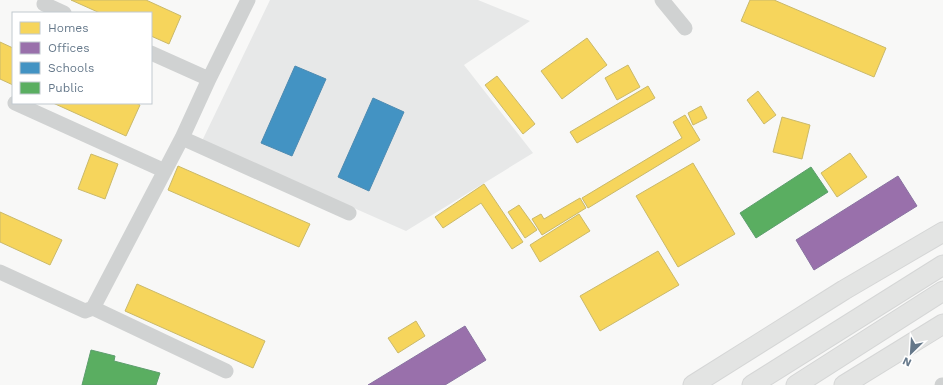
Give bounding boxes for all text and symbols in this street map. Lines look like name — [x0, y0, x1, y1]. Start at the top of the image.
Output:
legend — [12, 12, 152, 104]
text: Homes — [48, 21, 89, 35]
text: Offices — [48, 41, 90, 55]
text: Schools — [48, 61, 94, 75]
text: Public — [48, 81, 84, 95]
north arrow — [891, 333, 931, 373]
text: N — [901, 354, 913, 369]

